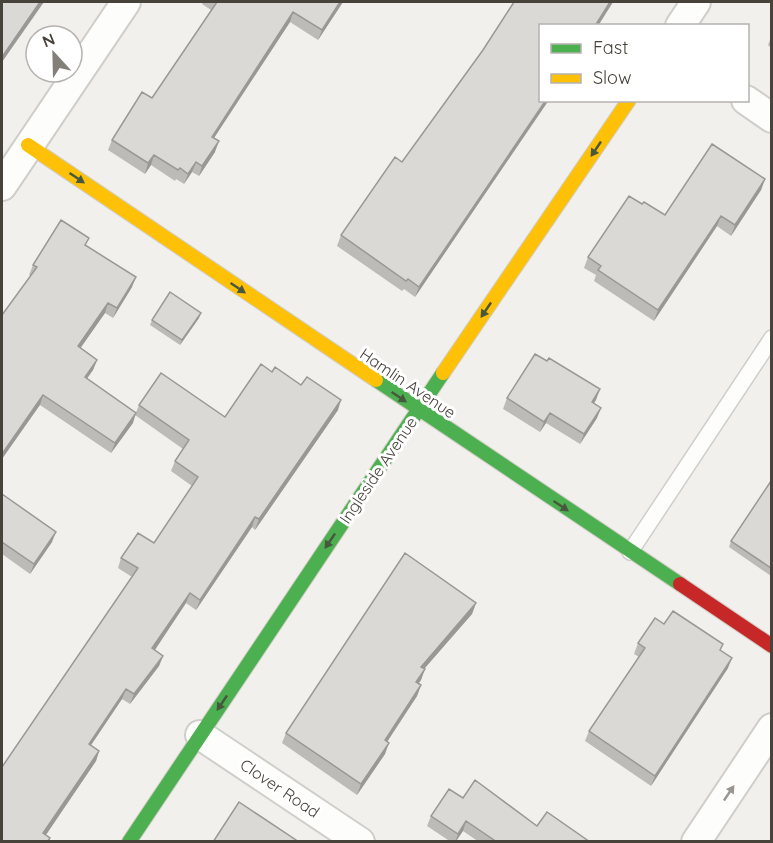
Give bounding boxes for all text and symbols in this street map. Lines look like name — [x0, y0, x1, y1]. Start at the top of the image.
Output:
north arrow — [24, 24, 84, 84]
legend — [539, 24, 749, 102]
text: N — [39, 29, 58, 52]
text: Fast — [593, 36, 628, 59]
text: Slow — [593, 66, 631, 89]
one-way arrow — [591, 141, 602, 157]
one-way arrow — [68, 172, 84, 184]
one-way arrow — [230, 282, 246, 293]
one-way arrow — [481, 302, 492, 318]
street label: Hamlin Avenue — [356, 344, 460, 422]
one-way arrow — [391, 391, 407, 403]
street label: Ingleside Avenue — [335, 413, 421, 527]
one-way arrow — [553, 500, 570, 511]
one-way arrow — [325, 533, 336, 549]
one-way arrow — [217, 695, 228, 711]
street label: Clover Road — [237, 754, 323, 822]
one-way arrow — [723, 785, 734, 801]

